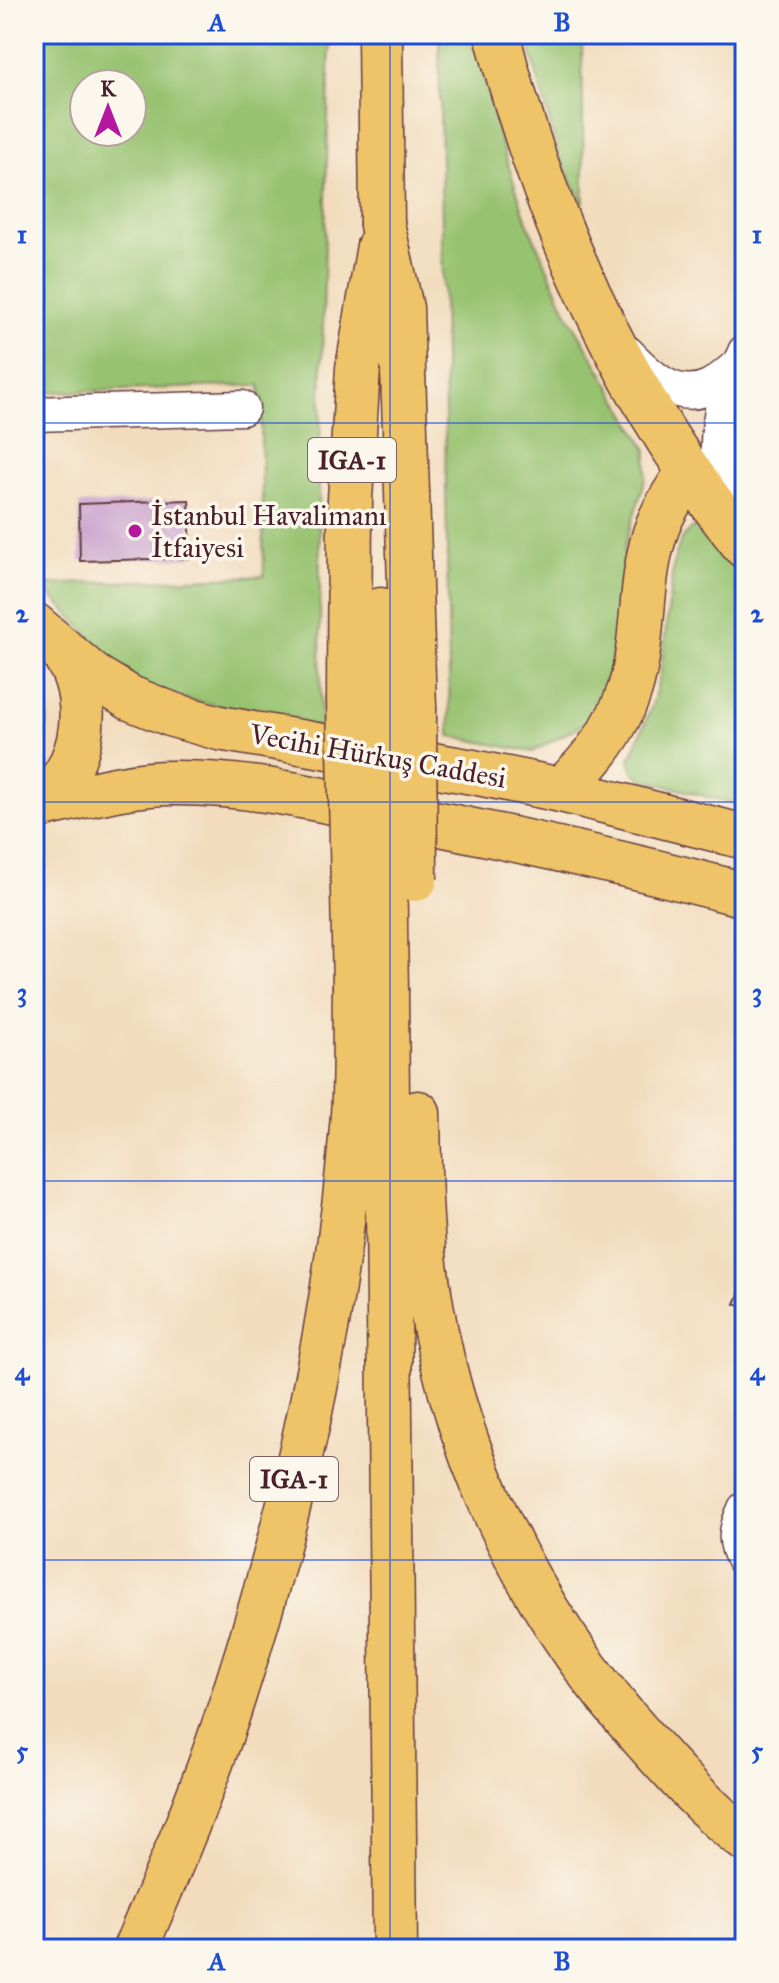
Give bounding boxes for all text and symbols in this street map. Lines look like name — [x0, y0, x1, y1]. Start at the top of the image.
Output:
text: A — [206, 6, 226, 38]
text: B — [553, 6, 571, 38]
north arrow — [68, 68, 148, 148]
text: K — [100, 75, 117, 102]
text: 1 — [17, 218, 27, 250]
text: 1 — [752, 218, 762, 250]
road number: IGA-1 — [308, 438, 396, 482]
place label: İstanbul Havalimanı İtfaiyesi — [151, 498, 387, 565]
marker: İstanbul Havalimanı İtfaiyesi — [126, 522, 144, 540]
text: 2 — [16, 597, 30, 629]
text: 2 — [751, 597, 765, 629]
street label: Vecihi Hürkuş Caddesi — [246, 716, 509, 796]
text: 3 — [17, 976, 27, 1008]
text: 3 — [752, 976, 762, 1008]
text: 4 — [15, 1355, 31, 1387]
text: 4 — [750, 1355, 766, 1387]
road number: IGA-1 — [250, 1457, 338, 1501]
text: 5 — [16, 1734, 29, 1766]
text: 5 — [751, 1734, 764, 1766]
text: A — [206, 1945, 226, 1977]
text: B — [553, 1945, 571, 1977]

